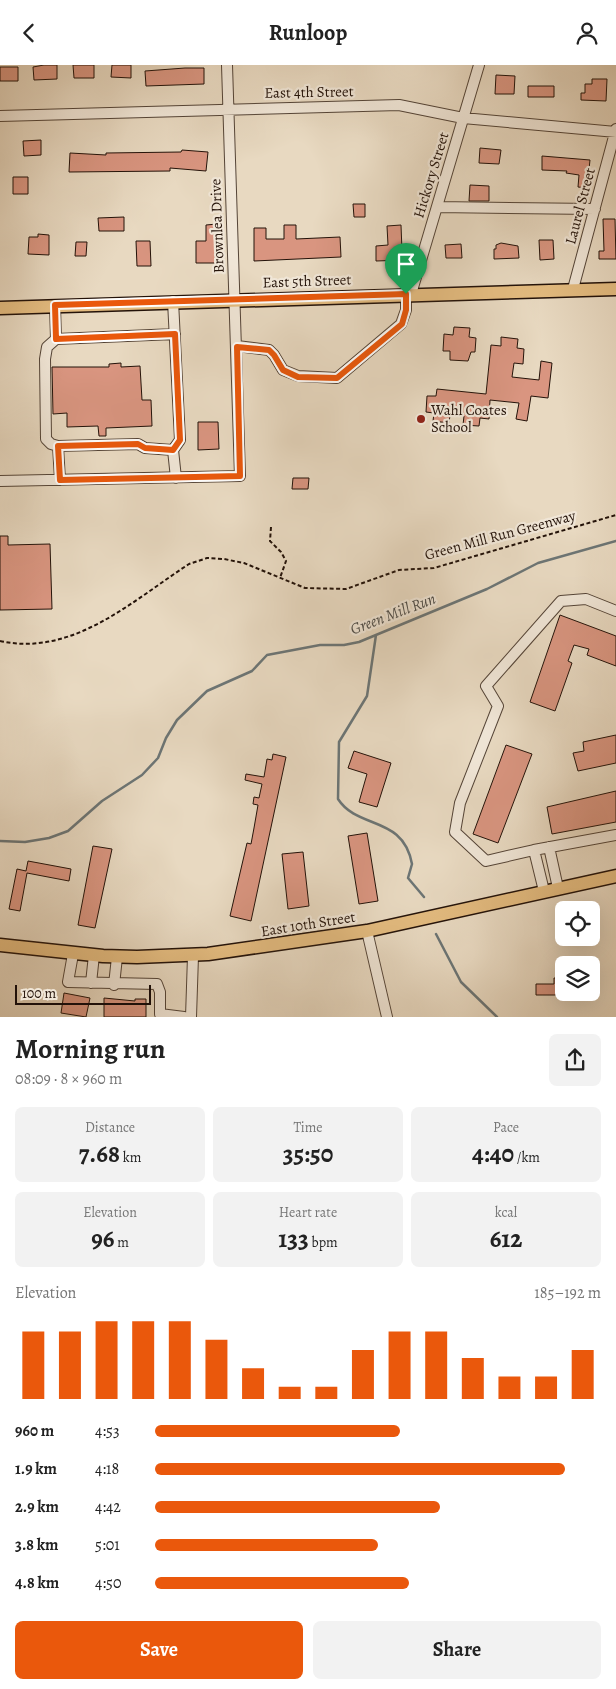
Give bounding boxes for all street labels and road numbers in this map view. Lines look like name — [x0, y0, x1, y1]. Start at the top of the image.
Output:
street label: East 4th Street — [264, 81, 354, 103]
street label: Hickory Street — [408, 130, 454, 220]
street label: Laurel Street — [560, 165, 600, 247]
street label: Brownlea Drive — [205, 178, 229, 274]
street label: East 5th Street — [262, 269, 352, 293]
street label: Green Mill Run Greenway — [422, 505, 578, 565]
street label: East 10th Street — [259, 907, 357, 941]

